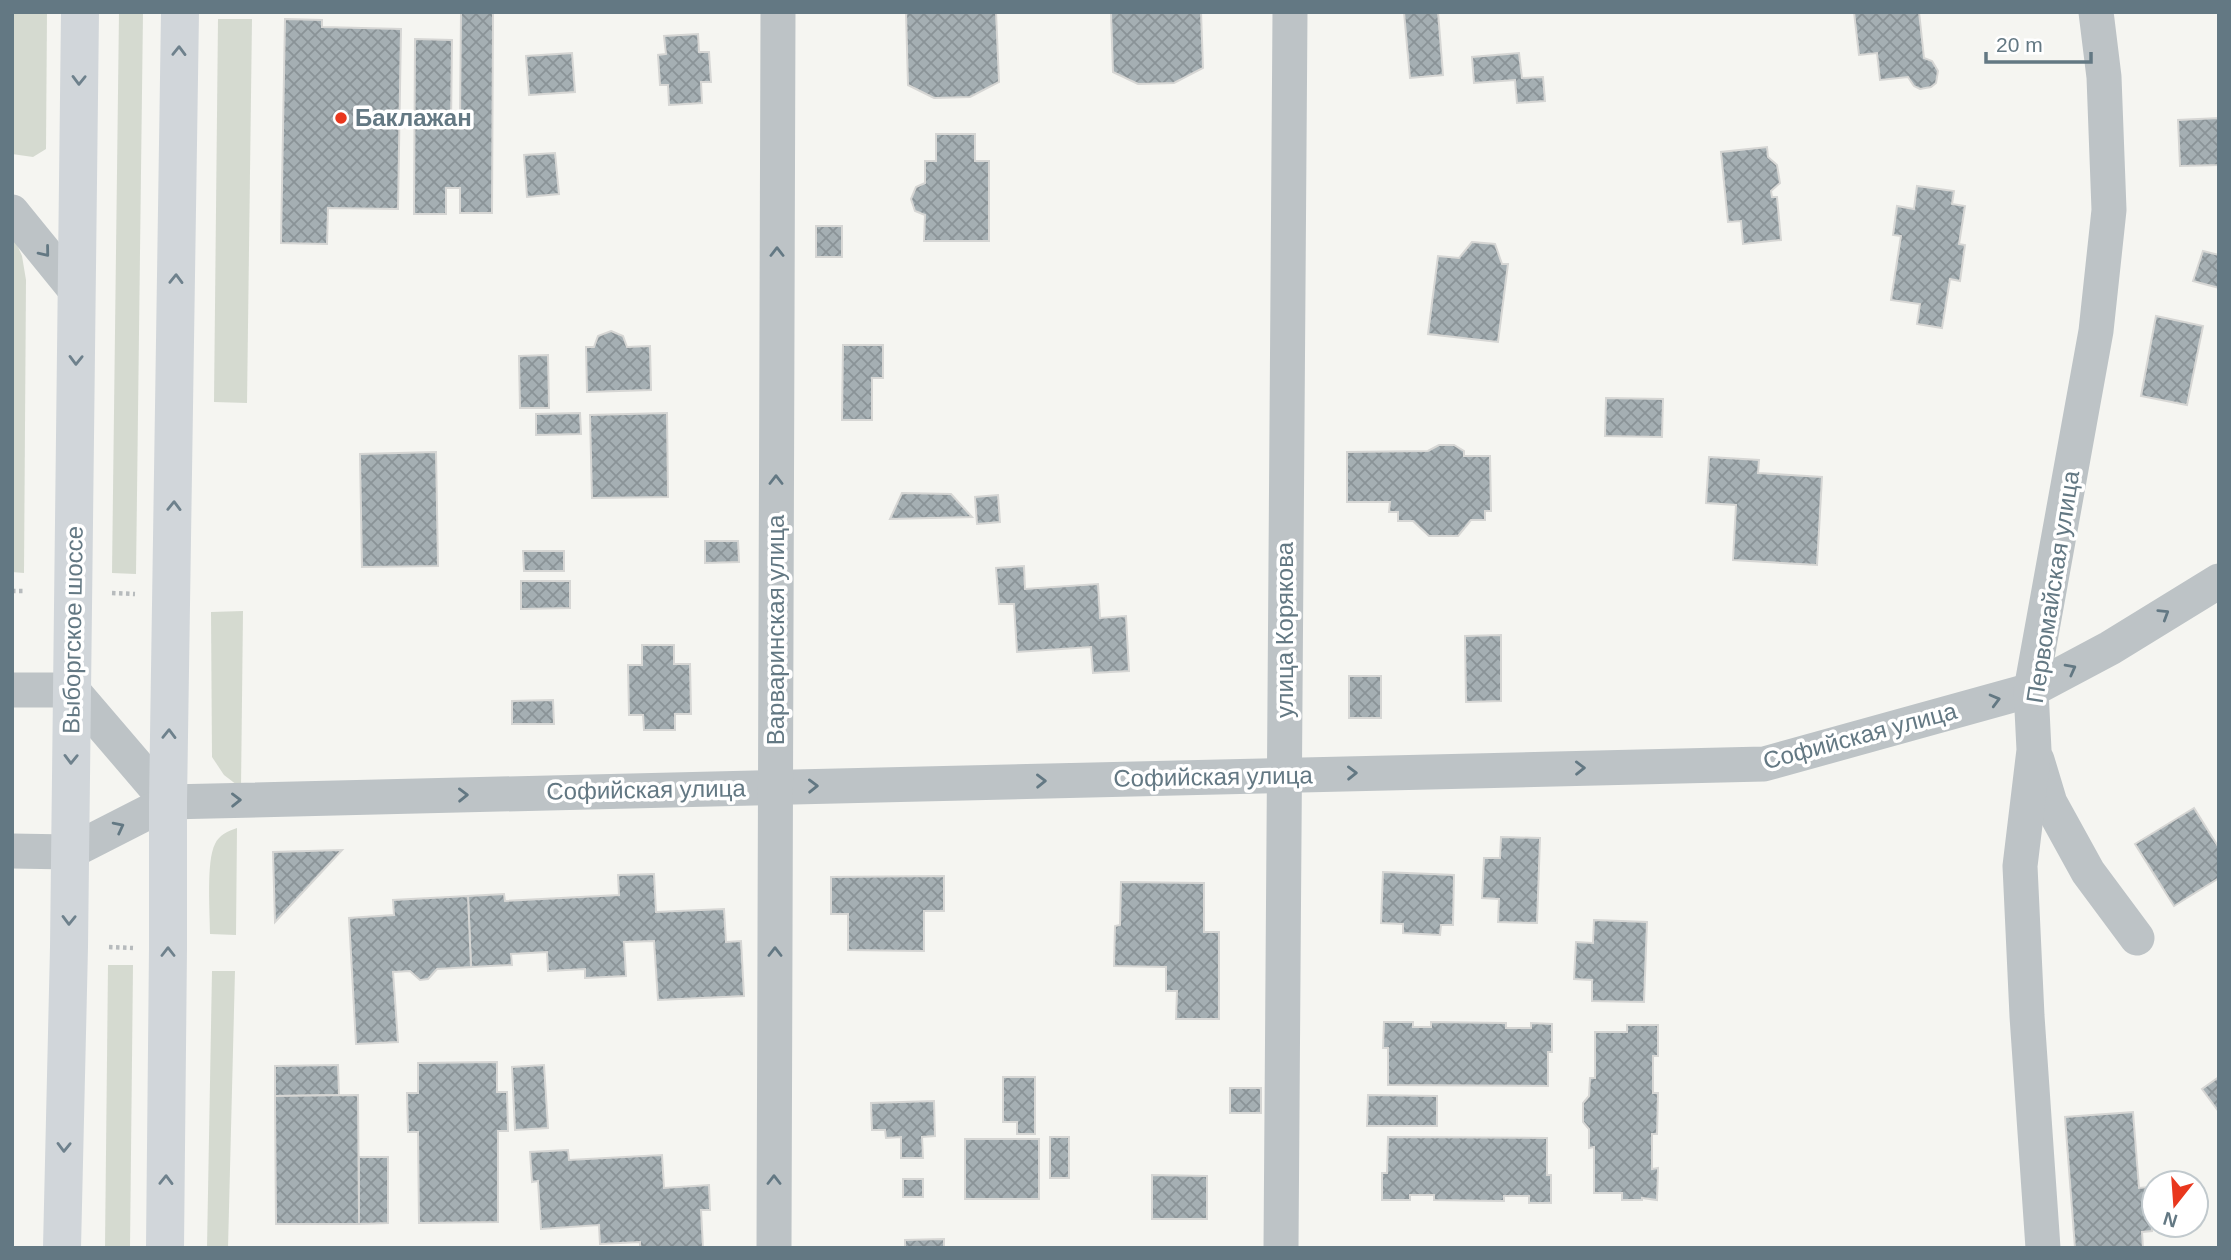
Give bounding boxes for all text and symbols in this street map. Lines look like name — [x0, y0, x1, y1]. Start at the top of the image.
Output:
scale bar — [1986, 21, 2091, 65]
text: 20 m — [1996, 33, 2043, 56]
one-way arrow — [171, 45, 187, 56]
one-way arrow — [72, 75, 87, 86]
place label: Баклажан — [355, 104, 472, 131]
marker: Баклажан — [333, 110, 349, 126]
one-way arrow — [36, 244, 49, 256]
one-way arrow — [769, 246, 785, 257]
one-way arrow — [169, 273, 184, 284]
one-way arrow — [68, 355, 84, 366]
street label: Первомайская улица — [2021, 468, 2084, 705]
one-way arrow — [768, 474, 784, 484]
one-way arrow — [166, 500, 181, 511]
street label: Варваринская улица — [762, 514, 789, 745]
street label: Выборгское шоссе — [57, 526, 88, 734]
street label: улица Корякова — [1271, 541, 1298, 718]
one-way arrow — [2157, 610, 2170, 623]
one-way arrow — [2064, 664, 2076, 677]
one-way arrow — [1989, 694, 2001, 708]
street label: Софийская улица — [1760, 697, 1960, 774]
one-way arrow — [161, 728, 177, 738]
one-way arrow — [63, 754, 79, 765]
one-way arrow — [1575, 760, 1585, 776]
street label: Софийская улица — [1113, 761, 1313, 792]
one-way arrow — [1347, 766, 1358, 781]
one-way arrow — [1036, 773, 1046, 789]
street label: Софийская улица — [546, 774, 746, 805]
one-way arrow — [808, 779, 819, 794]
one-way arrow — [458, 787, 469, 802]
one-way arrow — [231, 792, 242, 808]
one-way arrow — [112, 821, 124, 835]
one-way arrow — [61, 915, 77, 926]
one-way arrow — [160, 946, 176, 957]
one-way arrow — [767, 946, 783, 957]
one-way arrow — [57, 1142, 72, 1153]
north arrow — [2140, 1169, 2210, 1239]
one-way arrow — [158, 1174, 173, 1185]
one-way arrow — [766, 1174, 782, 1184]
text: N — [2161, 1208, 2180, 1232]

